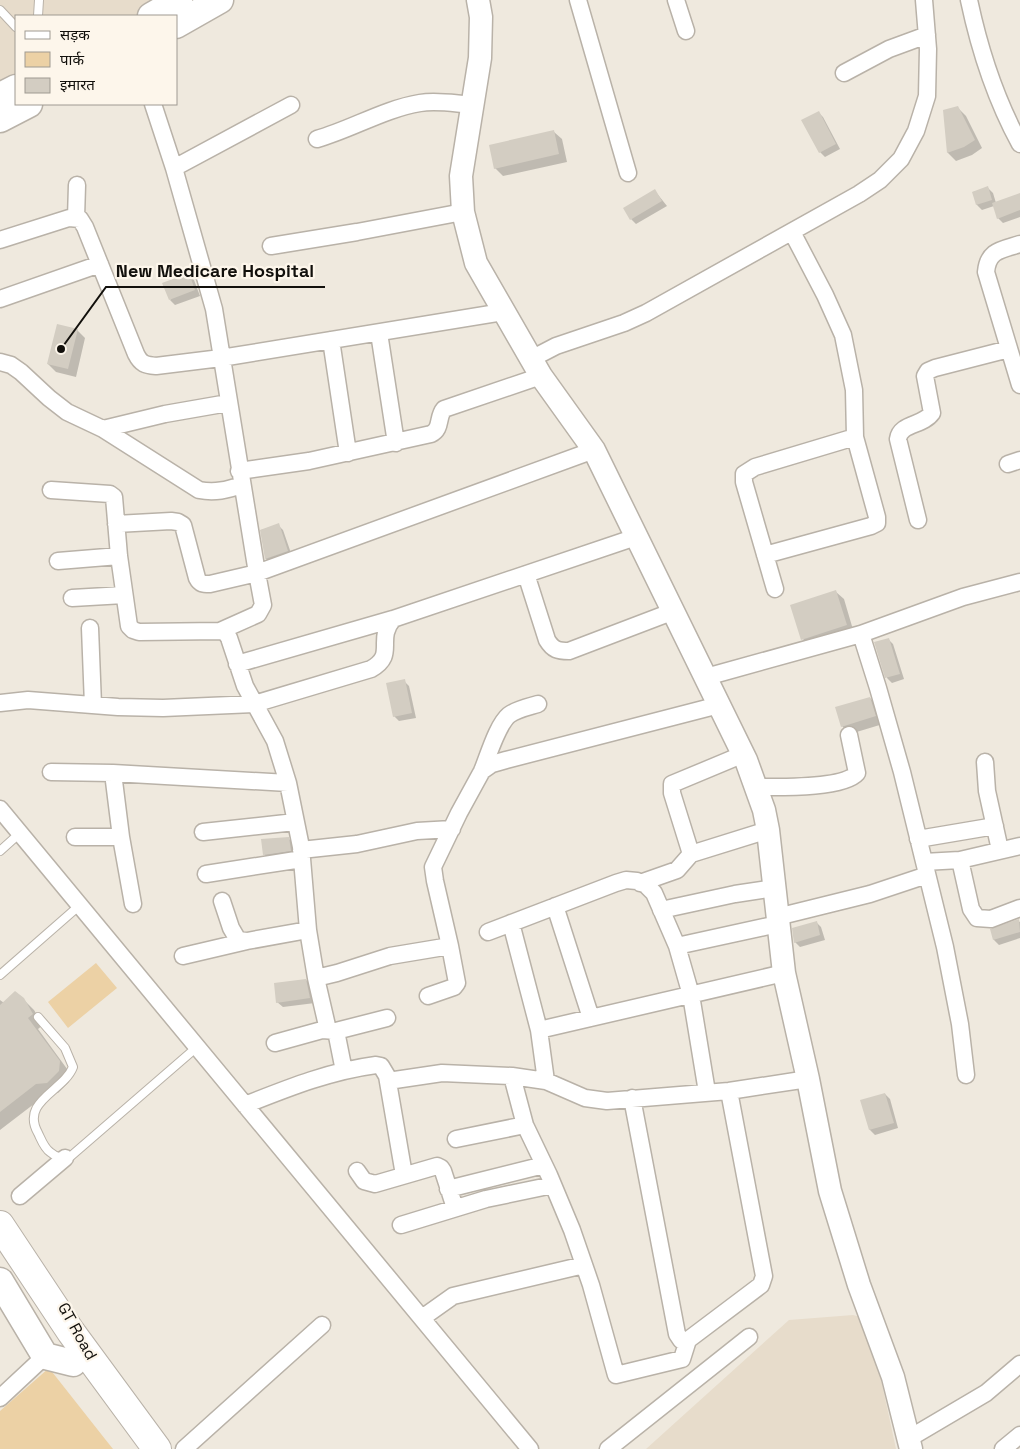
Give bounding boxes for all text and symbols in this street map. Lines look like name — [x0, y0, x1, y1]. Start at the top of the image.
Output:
legend — [15, 15, 178, 105]
text: सड़क — [60, 25, 90, 44]
text: पार्क — [60, 50, 84, 69]
text: इमारत — [60, 75, 95, 94]
callout: New Medicare Hospital — [106, 254, 325, 287]
text: New Medicare Hospital — [116, 259, 314, 282]
street label: GT Road — [53, 1299, 102, 1364]

